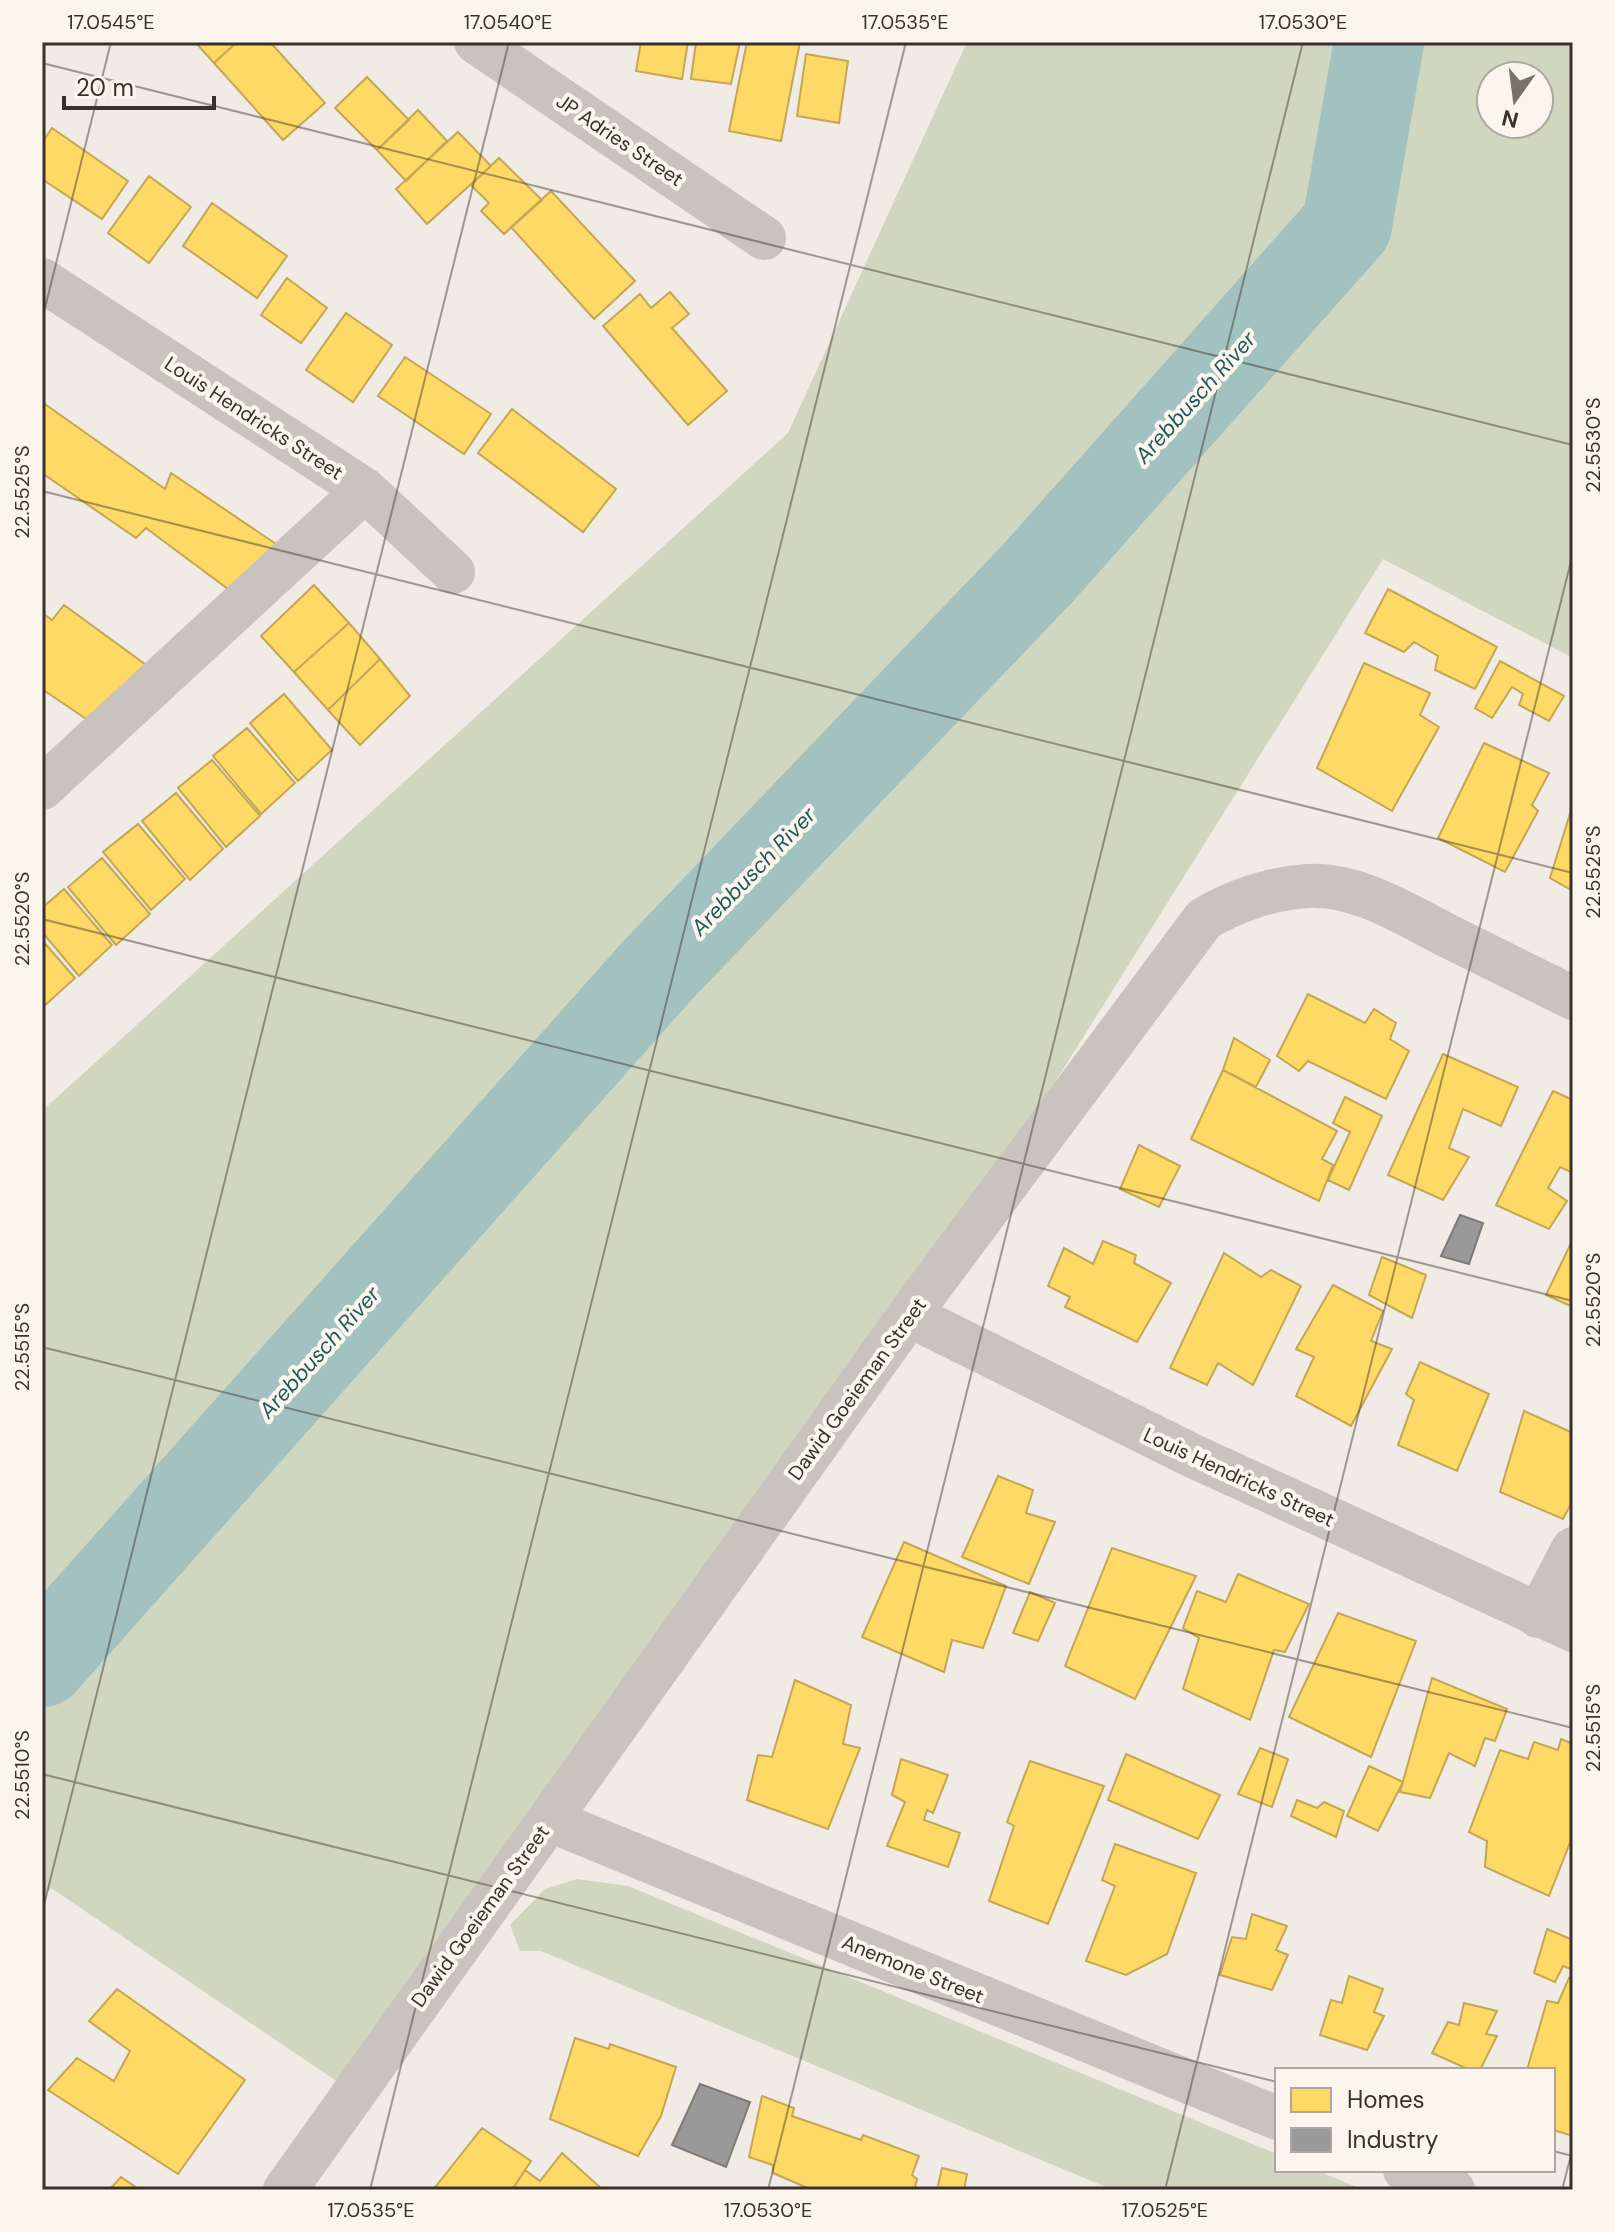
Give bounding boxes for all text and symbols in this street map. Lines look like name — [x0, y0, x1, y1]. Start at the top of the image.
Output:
text: 17.0545°E — [67, 9, 155, 35]
text: 17.0540°E — [464, 9, 552, 35]
text: 17.0535°E — [862, 9, 948, 35]
text: 17.0530°E — [1259, 9, 1347, 35]
scale bar — [64, 60, 214, 110]
north arrow — [1475, 60, 1555, 140]
text: 20 m — [76, 72, 134, 103]
street label: JP Adries Street — [551, 88, 689, 192]
text: N — [1499, 103, 1522, 135]
water label: Arebbusch River — [1128, 325, 1263, 470]
street label: Louis Hendricks Street — [160, 351, 348, 486]
text: 22.5530°S — [1580, 397, 1606, 493]
text: 22.5525°S — [9, 445, 35, 539]
water label: Arebbusch River — [684, 800, 823, 942]
text: 22.5525°S — [1580, 825, 1606, 919]
text: 22.5520°S — [9, 872, 35, 966]
text: 22.5520°S — [1580, 1253, 1606, 1347]
water label: Arebbusch River — [252, 1280, 387, 1425]
street label: Dawid Goeieman Street — [782, 1293, 932, 1485]
text: 22.5515°S — [9, 1303, 35, 1391]
street label: Louis Hendricks Street — [1139, 1421, 1339, 1533]
text: 22.5515°S — [1580, 1684, 1606, 1772]
text: 22.5510°S — [9, 1730, 35, 1820]
street label: Dawid Goeieman Street — [405, 1820, 555, 2012]
street label: Anemone Street — [838, 1929, 988, 2009]
legend — [1275, 2068, 1555, 2172]
text: Homes — [1347, 2084, 1425, 2115]
text: Industry — [1347, 2124, 1438, 2155]
text: 17.0535°E — [328, 2197, 414, 2223]
text: 17.0530°E — [724, 2197, 812, 2223]
text: 17.0525°E — [1122, 2197, 1208, 2223]

